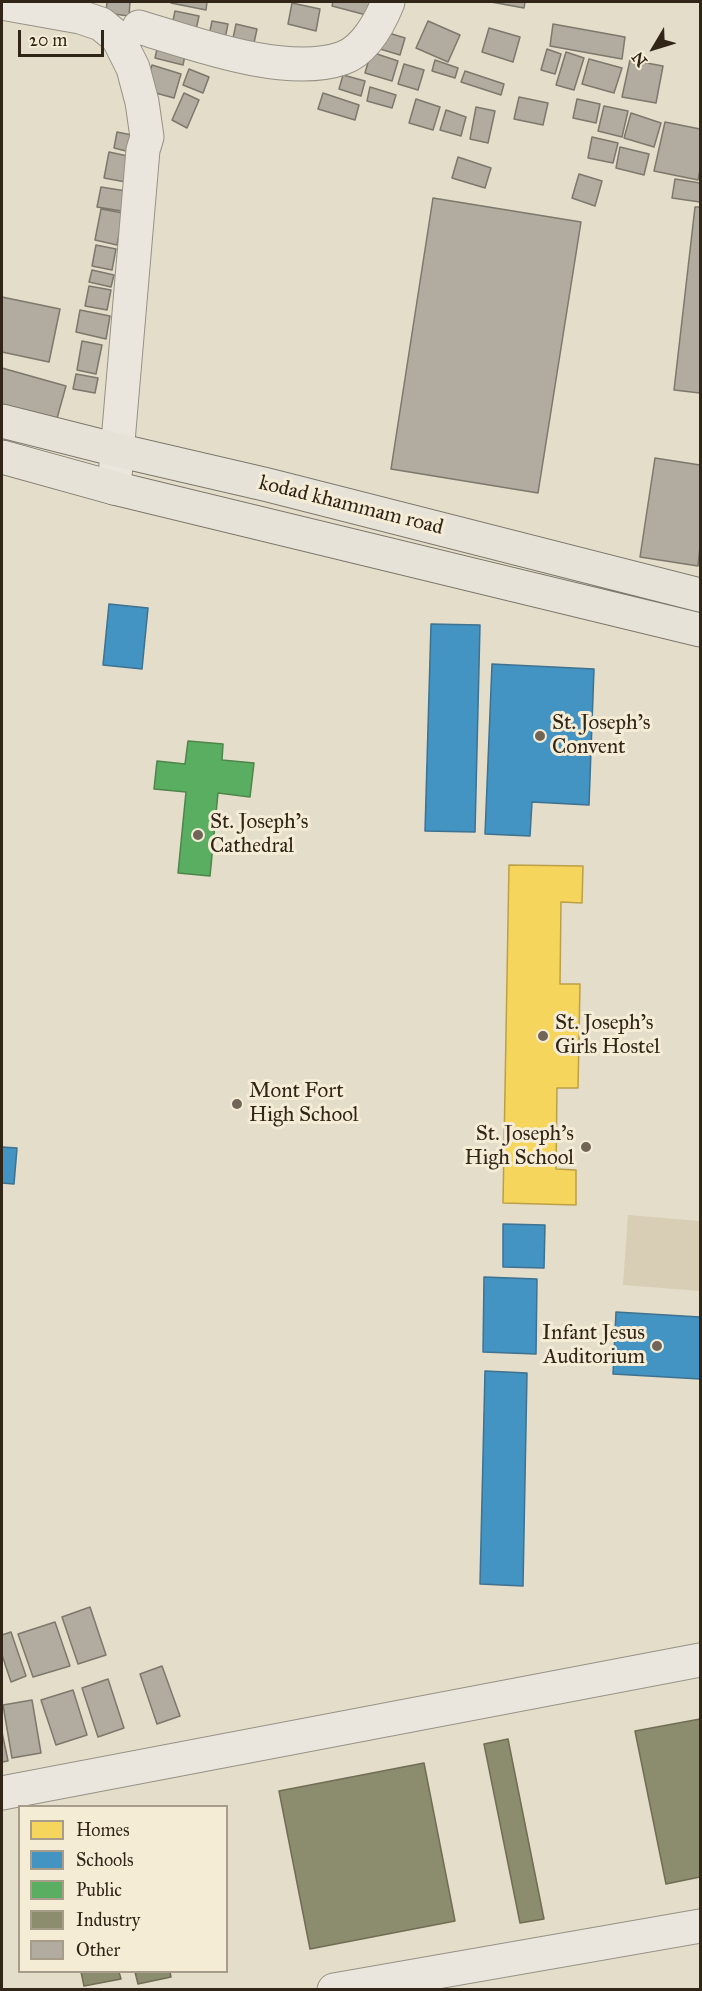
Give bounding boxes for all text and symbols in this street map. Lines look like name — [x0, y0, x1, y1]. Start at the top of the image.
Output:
scale bar — [21, 18, 106, 56]
north arrow — [624, 18, 684, 78]
text: 20 m — [29, 29, 67, 51]
text: N — [628, 48, 651, 71]
street label: kodad khammam road — [256, 471, 446, 541]
place label: St. Joseph's Convent — [552, 711, 650, 761]
marker: St. Joseph's Convent — [533, 729, 547, 743]
place label: St. Joseph's Cathedral — [210, 810, 308, 860]
marker: St. Joseph's Cathedral — [191, 828, 205, 842]
place label: St. Joseph's Girls Hostel — [555, 1011, 660, 1061]
marker: St. Joseph's Girls Hostel — [536, 1029, 550, 1043]
place label: Mont Fort High School — [249, 1079, 359, 1129]
marker: Mont Fort High School — [230, 1097, 244, 1111]
place label: St. Joseph's High School — [464, 1122, 574, 1172]
marker: St. Joseph's High School — [579, 1140, 593, 1154]
place label: Infant Jesus Auditorium — [542, 1321, 645, 1371]
marker: Infant Jesus Auditorium — [650, 1339, 664, 1353]
legend — [18, 1805, 228, 1973]
text: Homes — [76, 1819, 130, 1841]
text: Schools — [76, 1849, 134, 1871]
text: Public — [76, 1879, 122, 1901]
text: Industry — [76, 1909, 140, 1931]
text: Other — [76, 1939, 120, 1961]

